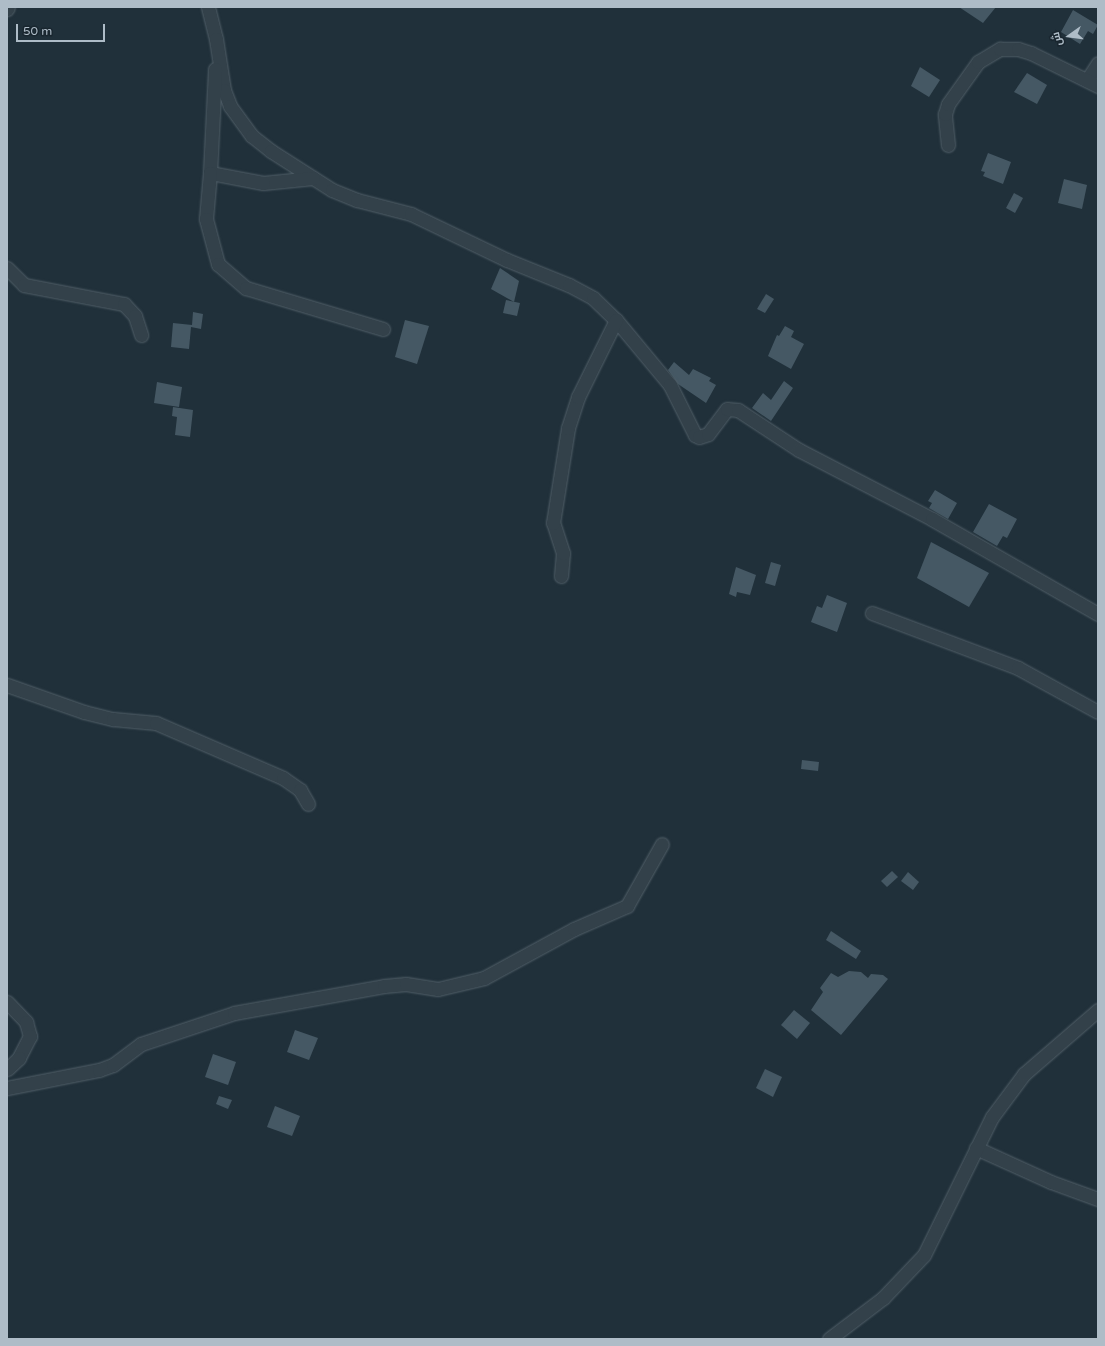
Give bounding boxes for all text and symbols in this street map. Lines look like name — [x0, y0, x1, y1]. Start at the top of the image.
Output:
scale bar — [18, 16, 107, 42]
north arrow — [1049, 16, 1089, 56]
text: 50 m — [23, 24, 52, 38]
text: ش — [1049, 31, 1065, 47]

